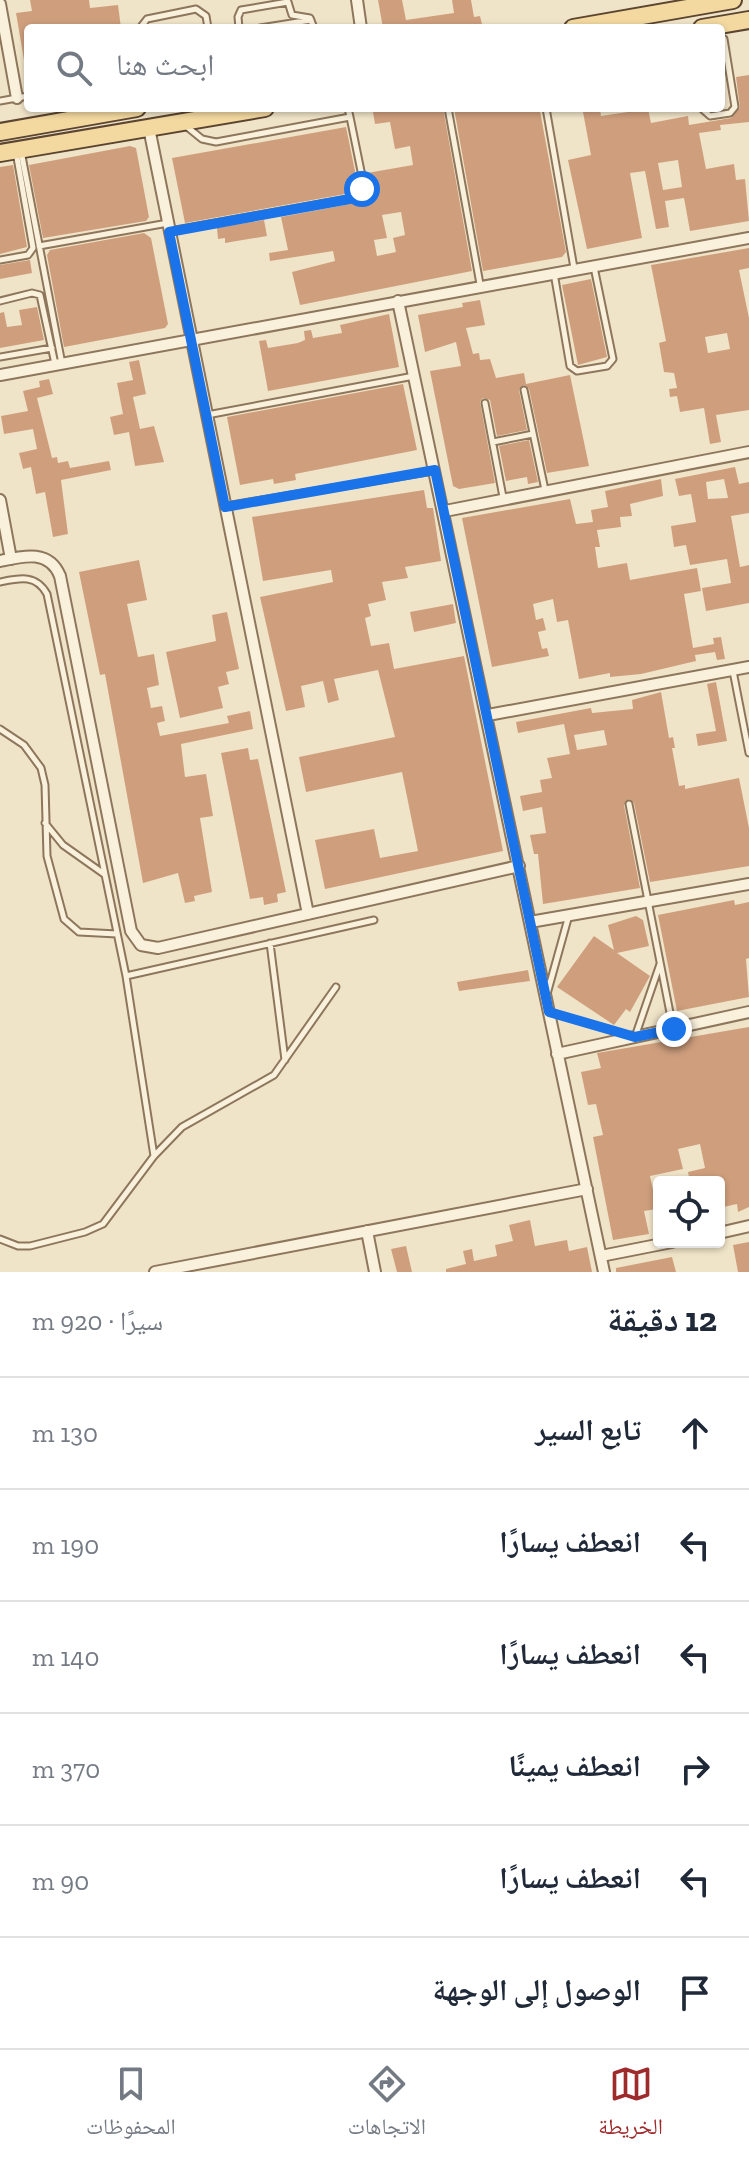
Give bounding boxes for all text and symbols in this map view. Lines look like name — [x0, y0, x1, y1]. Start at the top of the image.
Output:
search box — [24, 24, 725, 112]
icon: search — [52, 46, 96, 90]
text: ابحث هنا — [116, 47, 214, 83]
route start — [344, 171, 380, 207]
route end — [656, 1011, 692, 1047]
map controls — [653, 1176, 725, 1248]
button: locate — [653, 1176, 725, 1248]
text: 12 دقيقة — [607, 1299, 717, 1340]
text: سيرًا · 920 m — [32, 1305, 163, 1337]
icon: ahead — [673, 1411, 717, 1455]
text: تابع السير — [535, 1412, 641, 1448]
text: 130 m — [32, 1417, 98, 1449]
icon: left — [673, 1523, 717, 1567]
text: انعطف يسارًا — [499, 1524, 641, 1560]
text: 190 m — [32, 1529, 99, 1561]
icon: left — [673, 1635, 717, 1679]
text: انعطف يسارًا — [499, 1636, 641, 1672]
text: 140 m — [32, 1641, 99, 1673]
icon: right — [673, 1747, 717, 1791]
text: انعطف يمينًا — [508, 1748, 641, 1784]
text: 370 m — [32, 1753, 100, 1785]
icon: left — [673, 1859, 717, 1903]
text: انعطف يسارًا — [499, 1860, 641, 1896]
text: 90 m — [32, 1865, 89, 1897]
icon: arrive — [673, 1971, 717, 2015]
text: الوصول إلى الوجهة — [433, 1972, 641, 2008]
tab: المحفوظات — [86, 2062, 176, 2148]
tab: الاتجاهات — [348, 2062, 426, 2148]
tab: الخريطة — [598, 2062, 663, 2148]

